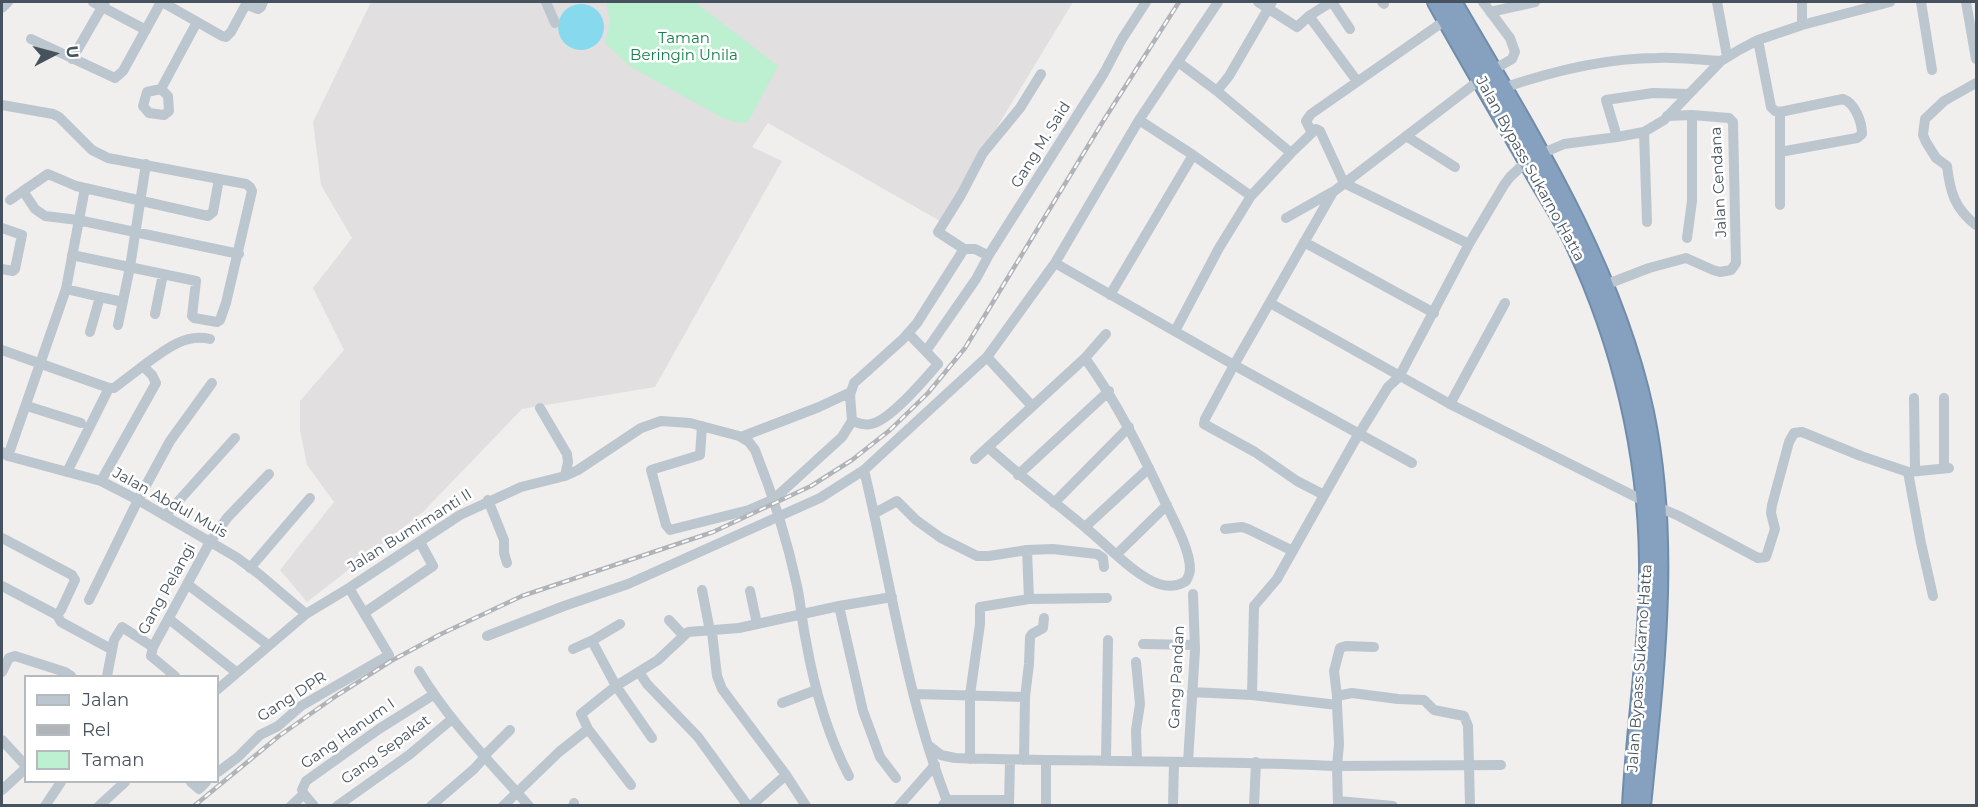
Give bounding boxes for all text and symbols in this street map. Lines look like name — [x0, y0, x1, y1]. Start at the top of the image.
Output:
north arrow — [24, 24, 84, 84]
park label: Taman Beringin Unila — [630, 30, 738, 65]
text: U — [62, 45, 83, 59]
street label: Jalan Bypass Sukarno Hatta — [1472, 74, 1588, 264]
street label: Gang M. Said — [1007, 98, 1075, 192]
street label: Jalan Cendana — [1707, 126, 1731, 238]
street label: Jalan Abdul Muis — [110, 464, 230, 542]
street label: Jalan Bumimanti II — [345, 486, 475, 576]
street label: Gang Pelangi — [134, 540, 200, 638]
street label: Jalan Bypass Sukarno Hatta — [1624, 564, 1656, 772]
street label: Gang Pandan — [1165, 625, 1189, 729]
street label: Gang DPR — [254, 668, 330, 726]
legend — [24, 675, 219, 783]
text: Jalan — [82, 689, 129, 711]
street label: Gang Hanum I — [298, 695, 398, 773]
street label: Gang Sepakat — [338, 712, 434, 788]
text: Rel — [82, 719, 111, 741]
text: Taman — [82, 749, 144, 771]

